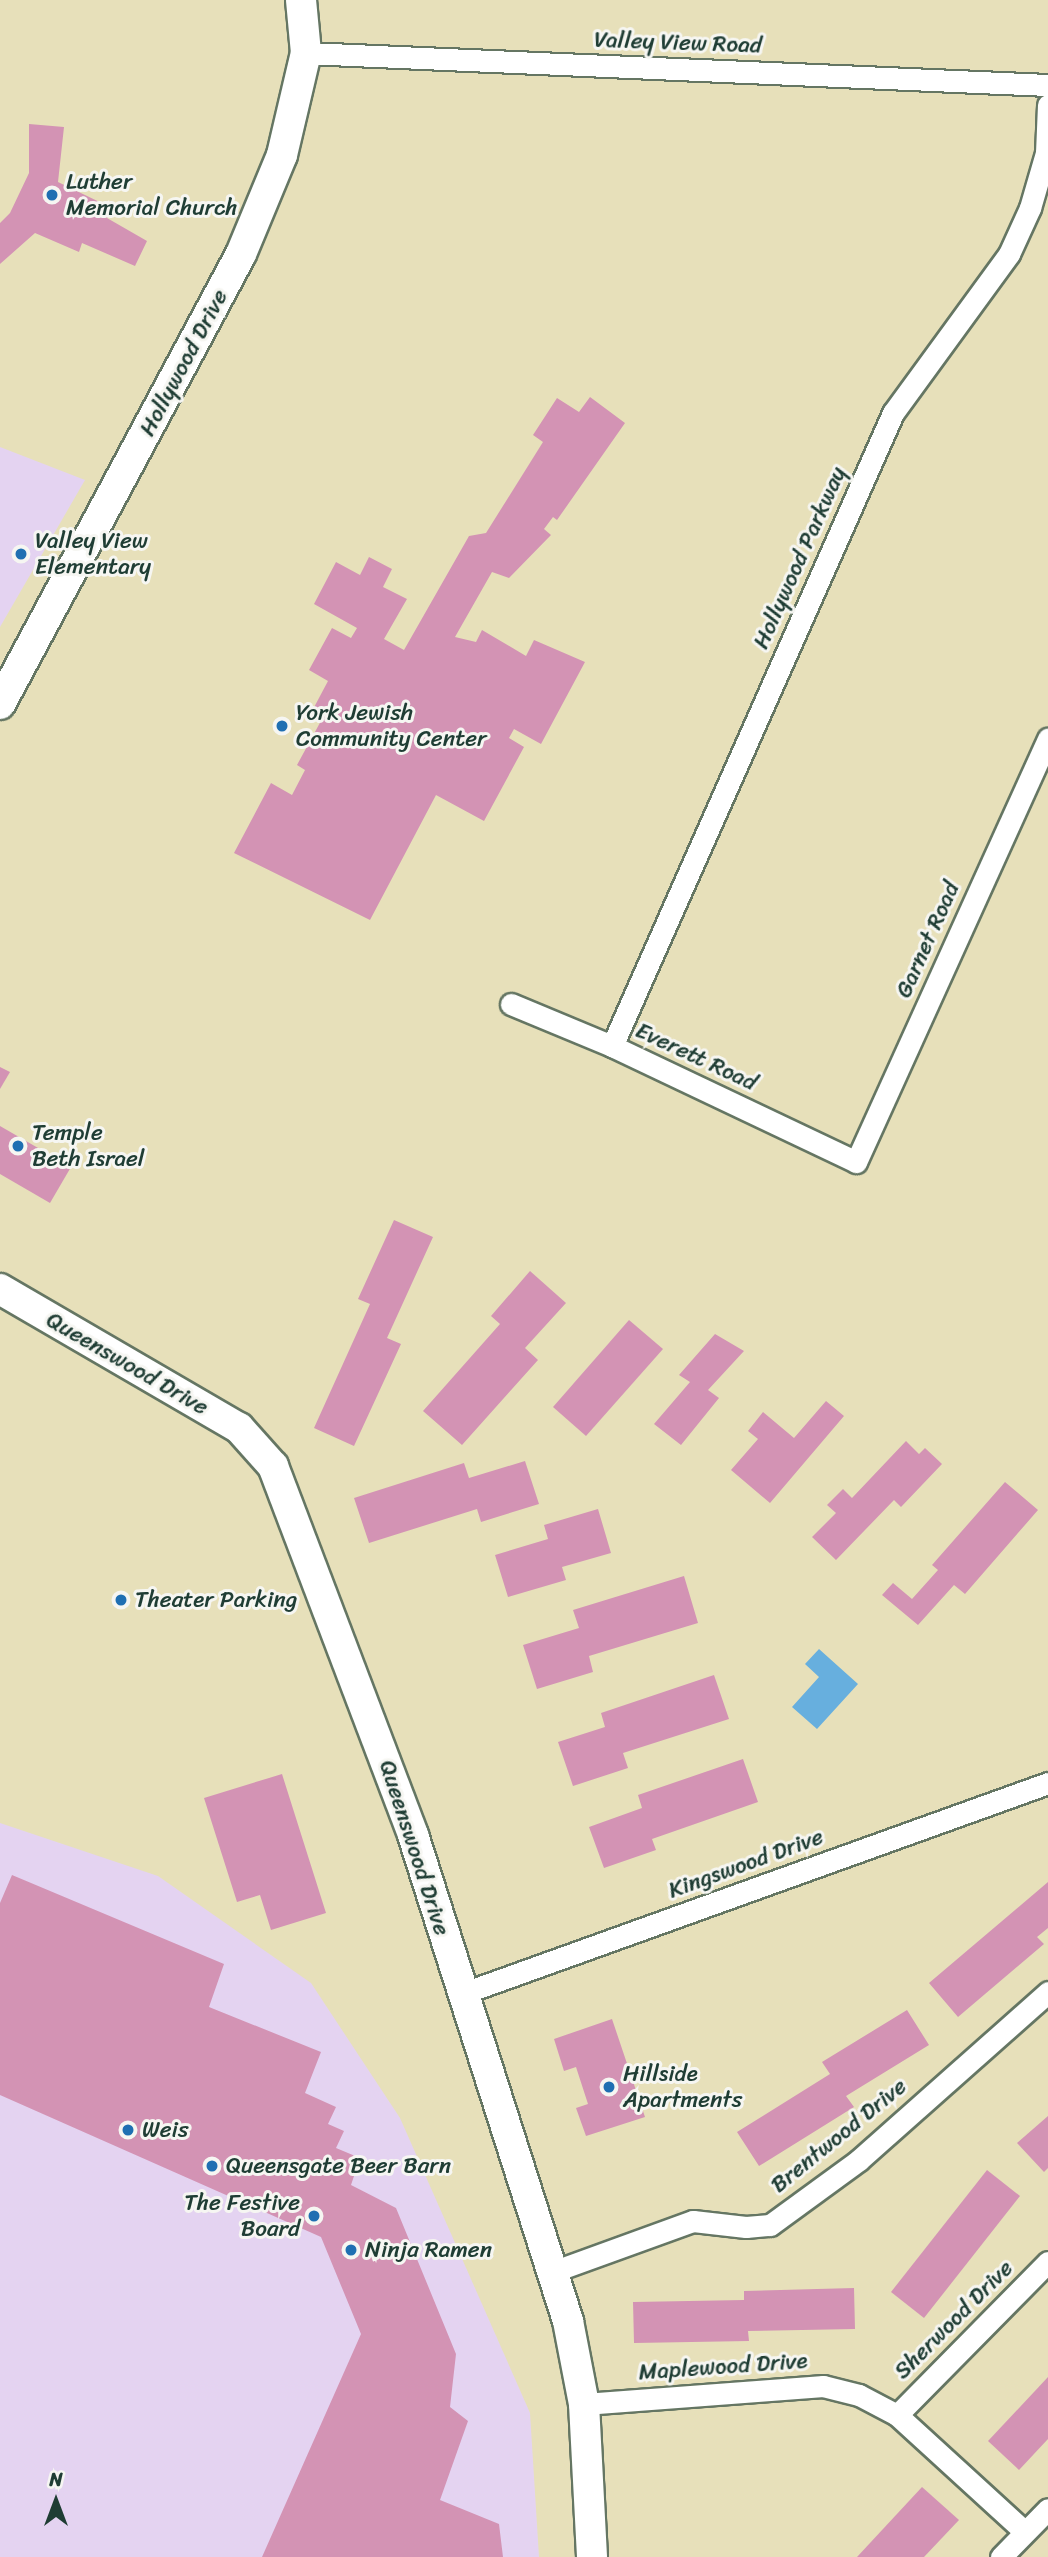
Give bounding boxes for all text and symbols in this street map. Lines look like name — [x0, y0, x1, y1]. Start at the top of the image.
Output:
street label: Valley View Road — [593, 26, 763, 60]
place label: Luther Memorial Church — [66, 168, 237, 222]
marker: Luther Memorial Church — [44, 187, 60, 203]
street label: Hollywood Drive — [134, 285, 234, 441]
street label: Hollywood Parkway — [747, 463, 853, 653]
place label: Valley View Elementary — [35, 527, 151, 581]
marker: Valley View Elementary — [13, 546, 29, 562]
place label: York Jewish Community Center — [296, 699, 486, 753]
marker: York Jewish Community Center — [274, 718, 290, 734]
street label: Garnet Road — [890, 878, 966, 1002]
street label: Everett Road — [631, 1017, 761, 1097]
place label: Temple Beth Israel — [32, 1119, 145, 1173]
marker: Temple Beth Israel — [10, 1138, 26, 1154]
street label: Queenswood Drive — [41, 1306, 213, 1422]
place label: Theater Parking — [135, 1586, 297, 1614]
marker: Theater Parking — [113, 1592, 129, 1608]
street label: Queenswood Drive — [373, 1757, 455, 1939]
street label: Kingswood Drive — [665, 1823, 827, 1905]
place label: Hillside Apartments — [623, 2060, 742, 2114]
street label: Brentwood Drive — [766, 2073, 912, 2199]
marker: Hillside Apartments — [601, 2079, 617, 2095]
place label: Weis — [142, 2116, 188, 2144]
marker: Weis — [120, 2122, 136, 2138]
place label: Queensgate Beer Barn — [226, 2152, 452, 2180]
marker: Queensgate Beer Barn — [204, 2158, 220, 2174]
place label: The Festive Board — [184, 2189, 300, 2243]
marker: The Festive Board — [306, 2208, 322, 2224]
place label: Ninja Ramen — [365, 2236, 492, 2264]
marker: Ninja Ramen — [343, 2242, 359, 2258]
street label: Sherwood Drive — [889, 2255, 1019, 2385]
street label: Maplewood Drive — [637, 2347, 809, 2387]
text: N — [49, 2463, 63, 2496]
north arrow — [21, 2466, 91, 2536]

